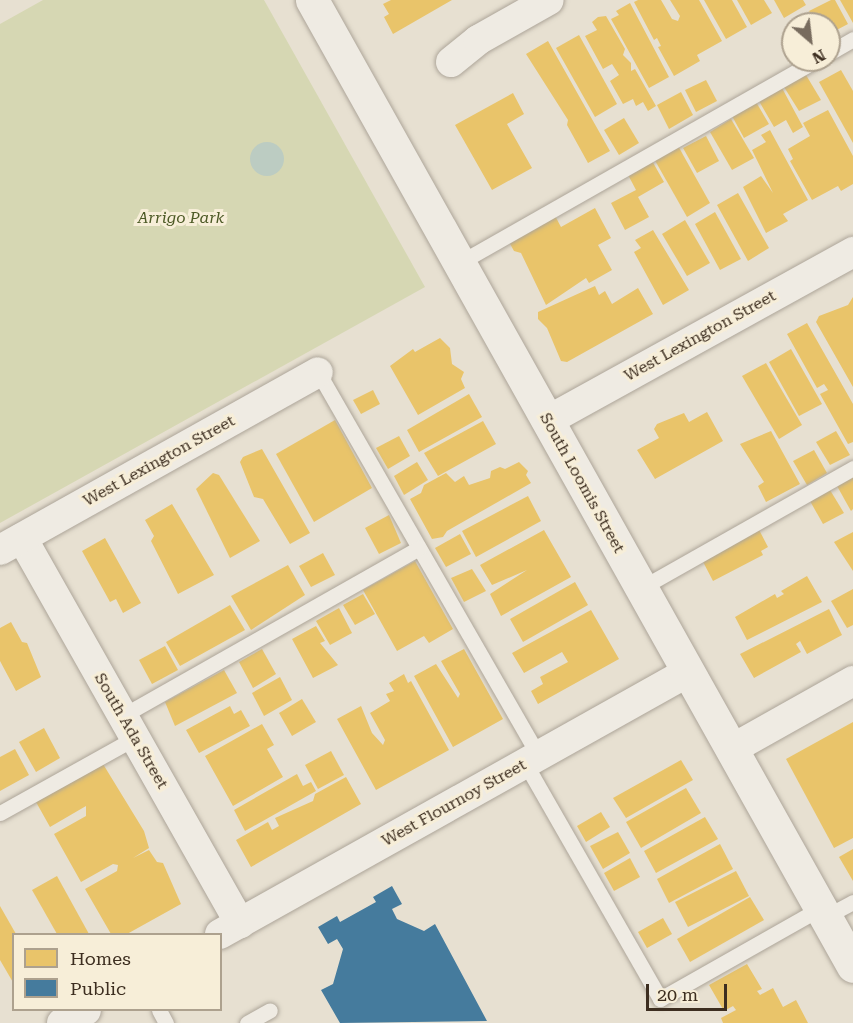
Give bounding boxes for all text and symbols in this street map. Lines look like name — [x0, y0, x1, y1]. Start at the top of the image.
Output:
north arrow — [781, 12, 841, 72]
text: N — [809, 45, 829, 68]
park label: Arrigo Park — [138, 208, 224, 228]
street label: West Lexington Street — [621, 286, 779, 386]
street label: South Loomis Street — [535, 410, 629, 556]
street label: West Lexington Street — [80, 411, 238, 511]
street label: South Ada Street — [90, 670, 172, 792]
street label: West Flournoy Street — [378, 755, 530, 851]
legend — [12, 933, 222, 1011]
text: Homes — [70, 948, 131, 969]
scale bar — [649, 972, 730, 1010]
text: Public — [70, 978, 126, 999]
text: 20 m — [657, 984, 698, 1005]

